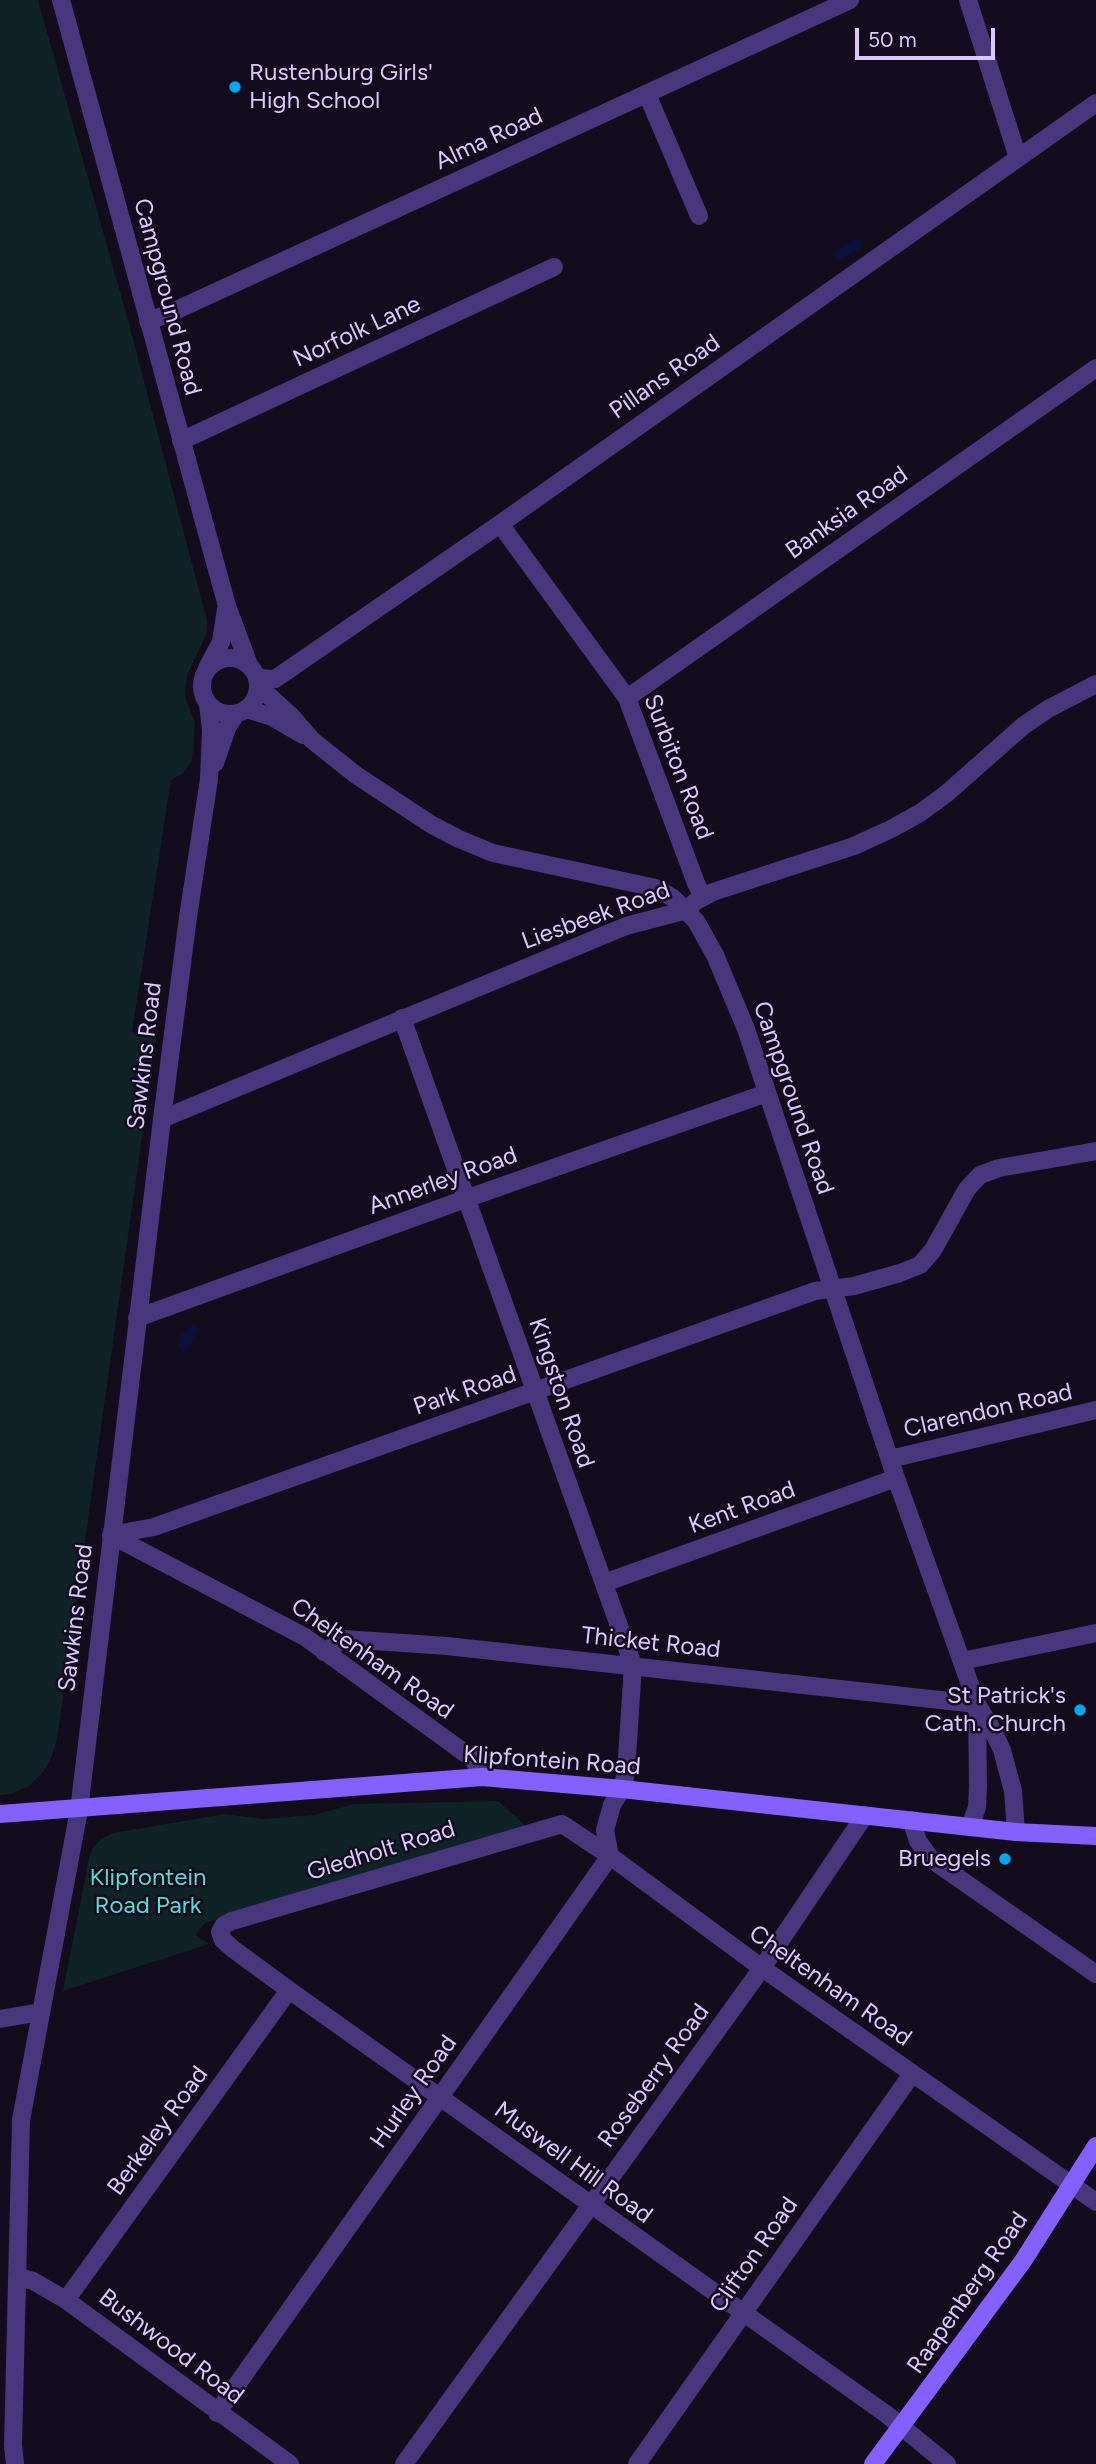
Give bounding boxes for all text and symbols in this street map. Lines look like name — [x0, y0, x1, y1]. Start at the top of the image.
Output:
scale bar — [858, 14, 998, 58]
text: 50 m — [868, 27, 917, 52]
place label: Rustenburg Girls' High School — [249, 59, 433, 115]
marker: Rustenburg Girls' High School — [227, 79, 243, 95]
street label: Alma Road — [431, 102, 547, 176]
street label: Campground Road — [127, 196, 207, 398]
street label: Norfolk Lane — [289, 290, 425, 374]
street label: Pillans Road — [604, 328, 726, 426]
street label: Banksia Road — [781, 460, 913, 566]
street label: Surbiton Road — [637, 690, 719, 844]
street label: Liesbeek Road — [518, 876, 674, 956]
street label: Sawkins Road — [122, 981, 168, 1131]
street label: Campground Road — [746, 998, 840, 1198]
street label: Annerley Road — [365, 1141, 521, 1221]
street label: Kingston Road — [522, 1314, 600, 1472]
street label: Park Road — [410, 1360, 520, 1422]
street label: Clarendon Road — [901, 1378, 1075, 1444]
street label: Kent Road — [685, 1475, 799, 1541]
street label: Sawkins Road — [53, 1543, 99, 1693]
street label: Cheltenham Road — [285, 1592, 459, 1726]
street label: Thicket Road — [580, 1621, 722, 1665]
place label: St Patrick's Cath. Church — [924, 1682, 1066, 1738]
marker: St Patrick's Cath. Church — [1072, 1702, 1088, 1718]
street label: Klipfontein Road — [462, 1740, 642, 1782]
street label: Gledholt Road — [303, 1815, 459, 1887]
place label: Bruegels — [898, 1845, 991, 1873]
marker: Bruegels — [997, 1851, 1013, 1867]
park label: Klipfontein Road Park — [90, 1864, 206, 1920]
street label: Cheltenham Road — [743, 1919, 917, 2053]
street label: Roseberry Road — [592, 1999, 716, 2153]
street label: Hurley Road — [365, 2030, 463, 2154]
street label: Berkeley Road — [102, 2061, 214, 2201]
street label: Muswell Hill Road — [488, 2096, 658, 2230]
street label: Clifton Road — [704, 2192, 804, 2318]
street label: Raapenberg Road — [902, 2207, 1034, 2379]
street label: Bushwood Road — [93, 2283, 249, 2411]

